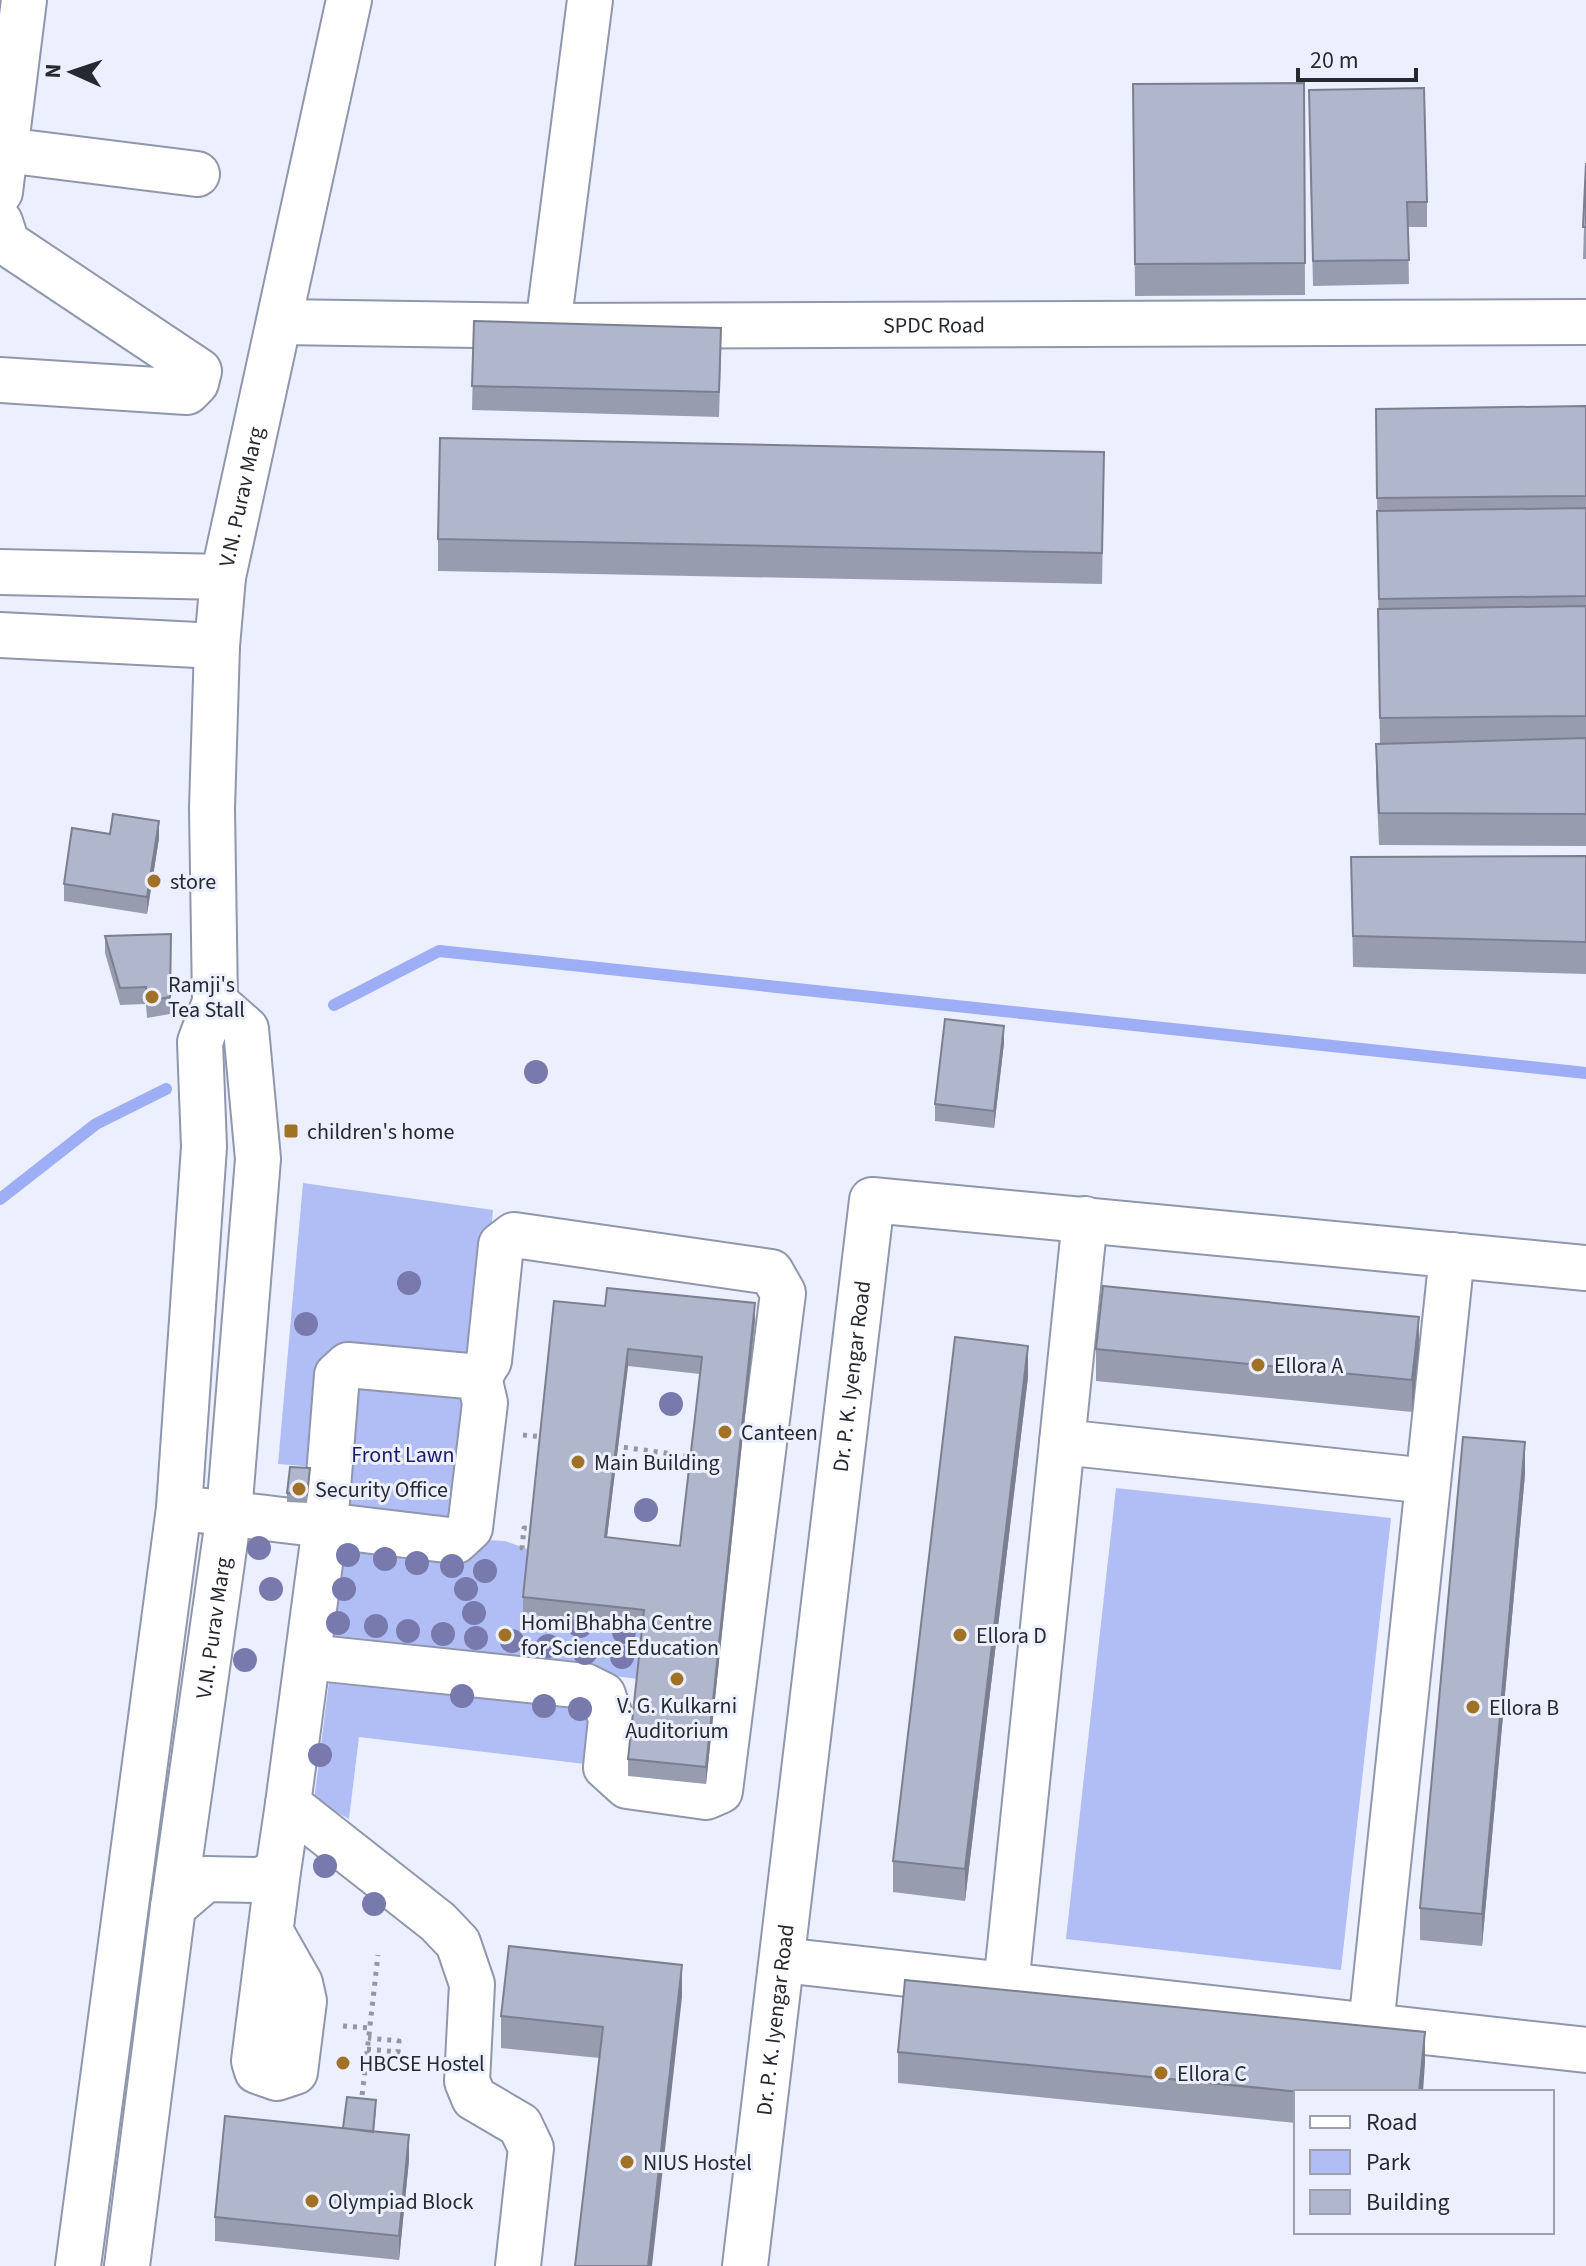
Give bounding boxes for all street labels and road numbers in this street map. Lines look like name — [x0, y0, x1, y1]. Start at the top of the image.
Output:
street label: SPDC Road — [883, 309, 985, 342]
street label: V.N. Purav Marg — [211, 424, 272, 570]
street label: Dr. P. K. Iyengar Road — [825, 1279, 879, 1474]
street label: V.N. Purav Marg — [188, 1555, 240, 1701]
street label: Dr. P. K. Iyengar Road — [748, 1922, 803, 2117]

